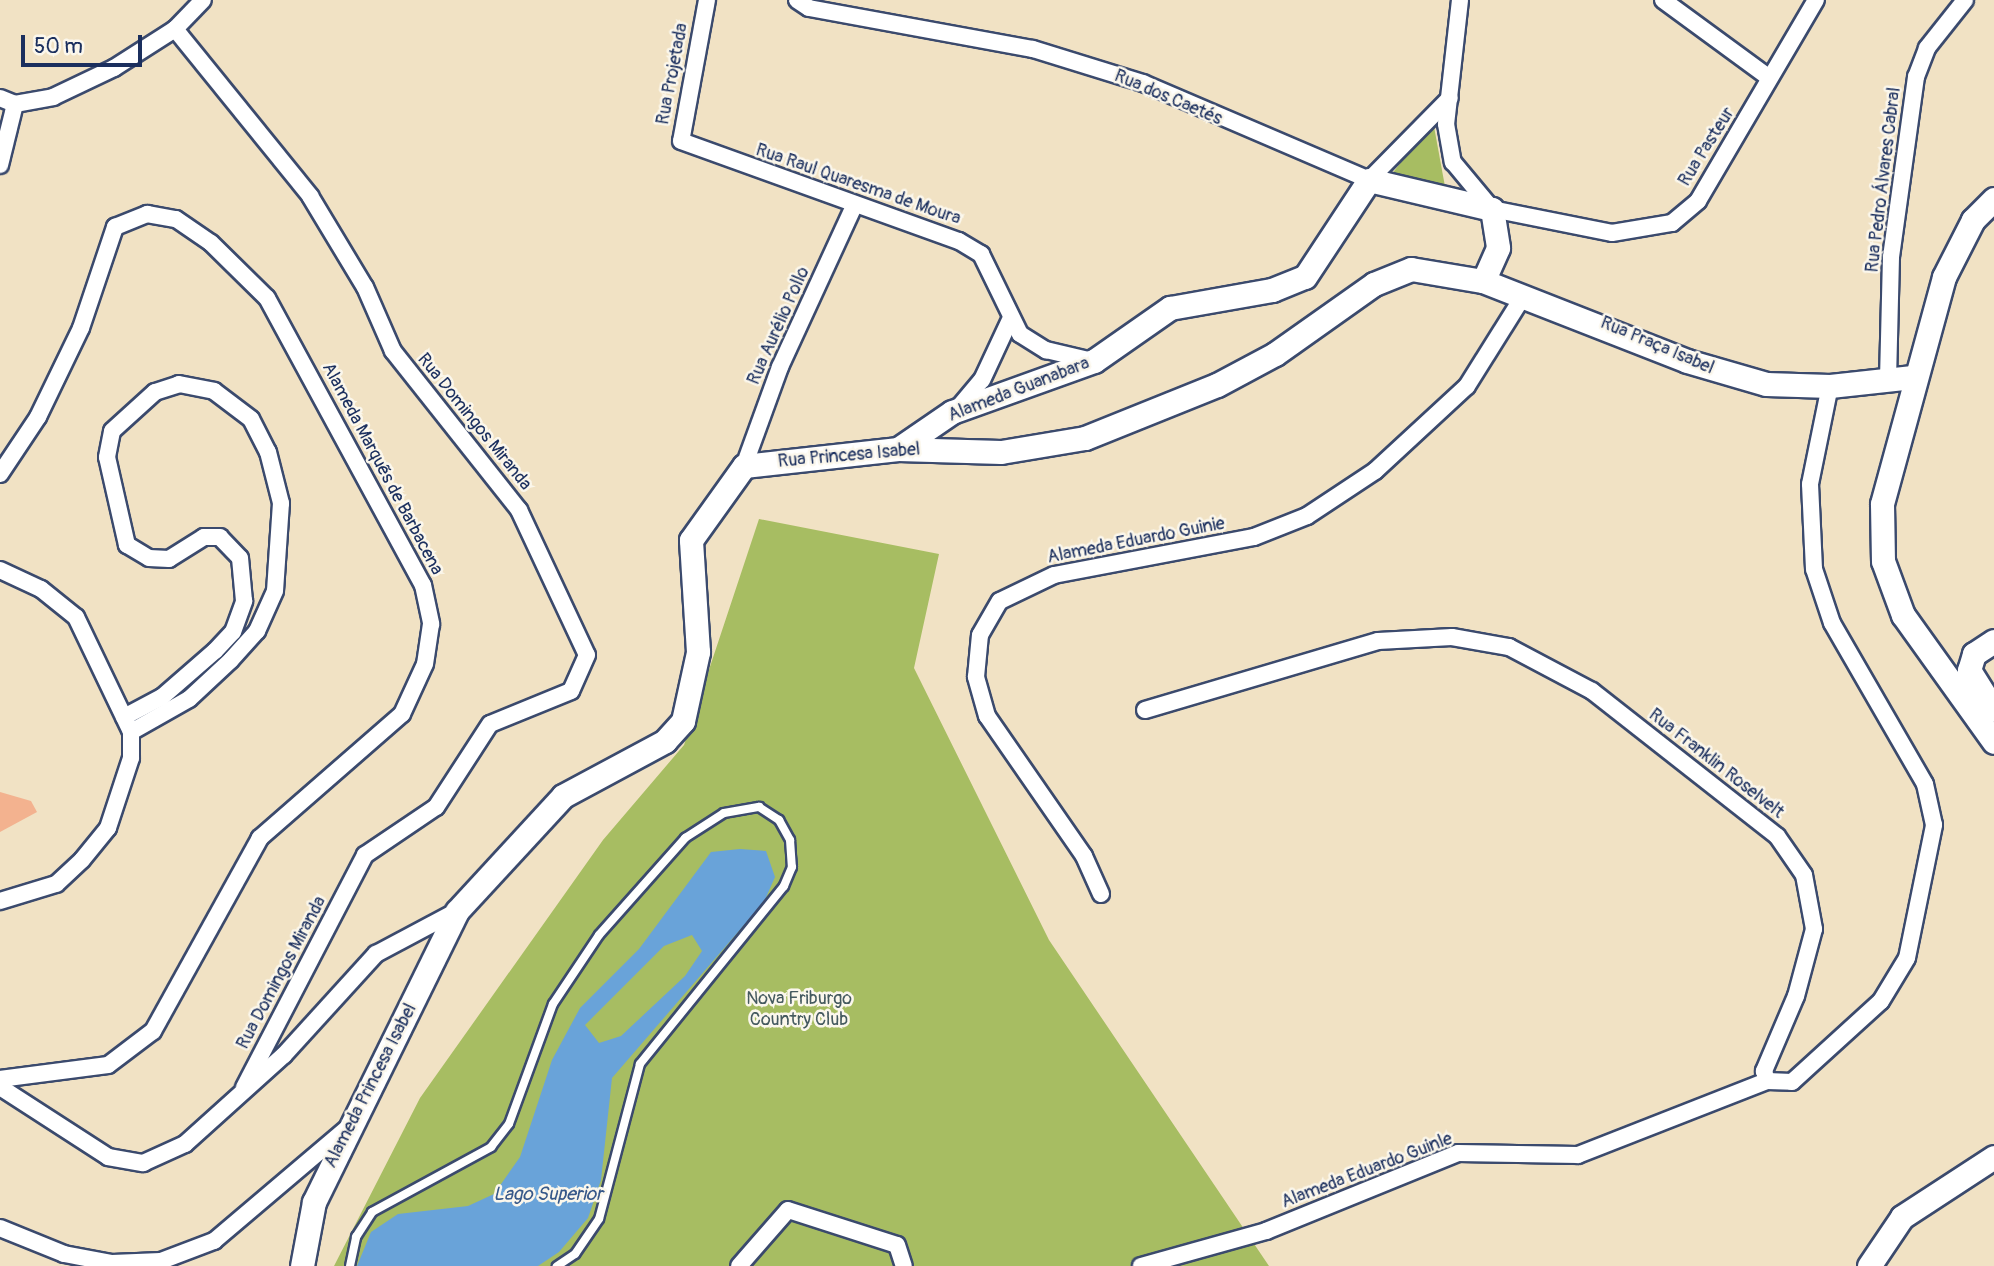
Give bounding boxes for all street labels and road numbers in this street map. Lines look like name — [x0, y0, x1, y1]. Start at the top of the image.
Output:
street label: Rua Projetada — [653, 21, 693, 127]
street label: Rua dos Caetés — [1111, 66, 1225, 130]
street label: Rua Pedro Álvares Cabral — [1862, 86, 1906, 274]
street label: Rua Pasteur — [1674, 104, 1740, 190]
street label: Rua Raul Quaresma de Moura — [753, 140, 963, 230]
street label: Rua Aurélio Pollo — [743, 264, 815, 388]
street label: Rua Praça Isabel — [1597, 312, 1717, 380]
street label: Rua Domingos Miranda — [412, 349, 536, 495]
street label: Alameda Guanabara — [945, 353, 1093, 427]
street label: Alameda Marquẽs de Barbacena — [317, 359, 447, 579]
street label: Rua Princesa Isabel — [777, 439, 921, 473]
street label: Alameda Eduardo Guinie — [1045, 513, 1227, 569]
street label: Rua Franklin Roselvelt — [1644, 704, 1788, 824]
street label: Rua Domingos Miranda — [233, 893, 331, 1053]
street label: Alameda Princesa Isabel — [320, 1000, 422, 1172]
street label: Alameda Eduardo Guinle — [1278, 1128, 1456, 1214]

